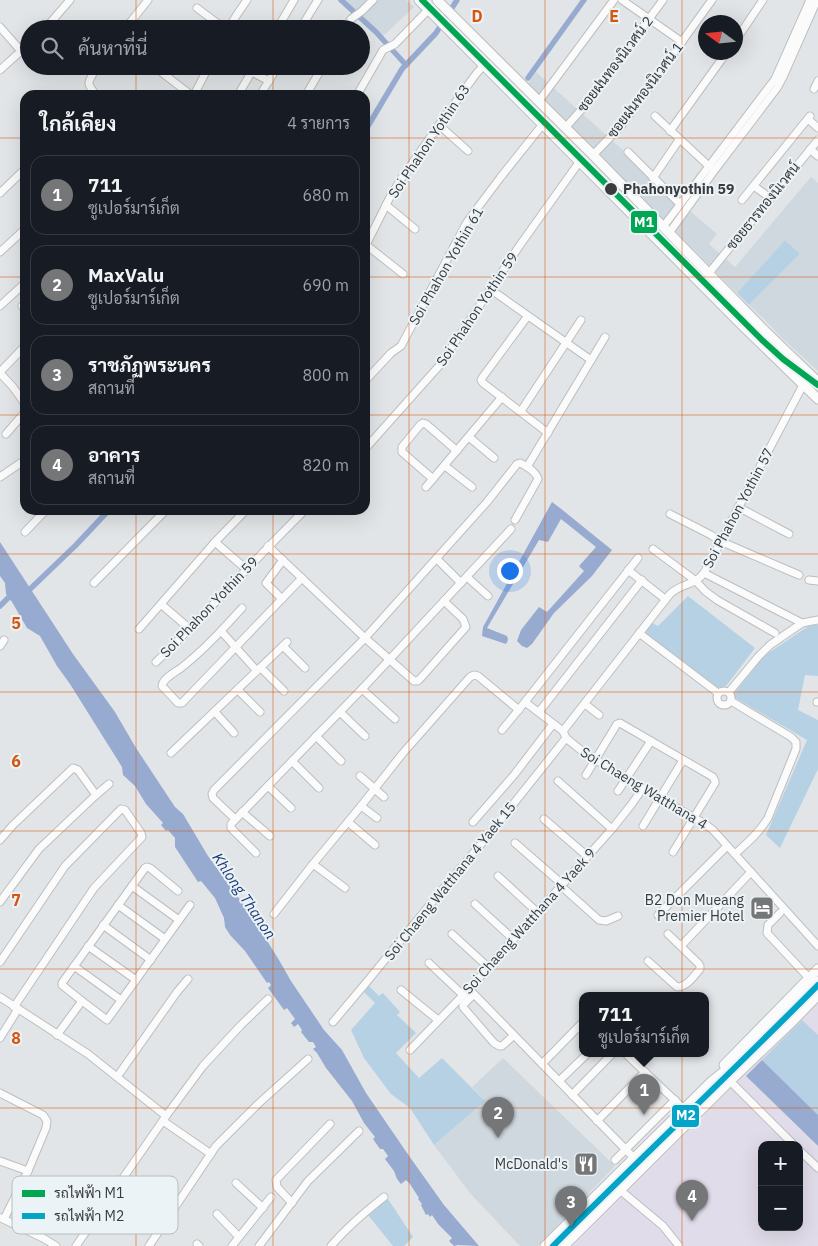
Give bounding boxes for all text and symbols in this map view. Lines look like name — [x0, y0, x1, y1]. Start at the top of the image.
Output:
text: D — [471, 6, 483, 26]
text: E — [609, 6, 619, 26]
street label: ซอยฝนทองนิเวศน์ 2 — [573, 12, 657, 116]
north arrow — [698, 15, 743, 60]
search box — [20, 20, 370, 75]
icon: search — [38, 34, 66, 62]
text: ค้นหาที่นี่ — [78, 36, 147, 60]
street label: ซอยฝนทองนิเวศน์ 1 — [603, 38, 687, 142]
street label: Soi Phahon Yothin 63 — [384, 81, 474, 201]
text: ใกล้เคียง — [40, 109, 116, 137]
text: 4 รายการ — [287, 113, 350, 133]
street label: ซอยธารทองนิเวศน์ — [722, 158, 804, 253]
text: 711 — [88, 173, 122, 197]
place label: Phahonyothin 59 — [623, 180, 734, 198]
marker: Phahonyothin 59 — [603, 181, 619, 197]
text: 1 — [52, 185, 62, 205]
text: 680 m — [302, 185, 349, 205]
text: ซูเปอร์มาร์เก็ต — [88, 198, 180, 218]
street label: Soi Phahon Yothin 61 — [405, 204, 487, 328]
line badge: M1 — [630, 210, 658, 234]
text: M1 — [634, 213, 655, 231]
street label: Soi Phahon Yothin 59 — [432, 249, 522, 369]
text: MaxValu — [88, 263, 164, 287]
text: 2 — [52, 275, 62, 295]
text: 690 m — [302, 275, 349, 295]
text: ซูเปอร์มาร์เก็ต — [88, 288, 180, 308]
text: ราชภัฏพระนคร — [88, 353, 211, 377]
text: 3 — [52, 365, 62, 385]
text: 800 m — [302, 365, 349, 385]
text: สถานที่ — [88, 378, 135, 398]
text: อาคาร — [88, 443, 140, 467]
street label: Soi Phahon Yothin 57 — [699, 445, 777, 571]
text: 4 — [52, 455, 62, 475]
text: 820 m — [302, 455, 349, 475]
text: สถานที่ — [88, 468, 135, 488]
street label: Soi Phahon Yothin 59 — [156, 553, 262, 661]
your location — [497, 558, 523, 584]
text: 5 — [11, 613, 21, 633]
street label: Soi Chaeng Watthana 4 — [577, 743, 711, 833]
text: 6 — [11, 751, 21, 771]
street label: Soi Chaeng Watthana 4 Yaek 15 — [380, 798, 520, 964]
street label: Soi Chaeng Watthana 4 Yaek 9 — [459, 844, 599, 998]
water label: Khlong Thanon — [208, 849, 280, 943]
text: 7 — [11, 890, 21, 910]
place label: B2 Don Mueang Premier Hotel — [645, 891, 745, 925]
hotel icon: B2 Don Mueang Premier Hotel — [749, 895, 775, 921]
popup — [579, 992, 709, 1057]
text: 711 — [598, 1002, 632, 1026]
text: ซูเปอร์มาร์เก็ต — [598, 1027, 690, 1047]
text: 8 — [11, 1028, 21, 1048]
pin: 1 — [628, 1074, 660, 1115]
pin: 2 — [482, 1097, 514, 1138]
line badge: M2 — [671, 1104, 700, 1128]
text: M2 — [676, 1106, 696, 1124]
map controls — [758, 1141, 803, 1231]
button: + — [758, 1141, 803, 1186]
restaurant icon: McDonald's — [573, 1151, 599, 1177]
place label: McDonald's — [495, 1155, 568, 1173]
legend — [12, 1176, 178, 1234]
pin: 4 — [676, 1180, 708, 1221]
text: รถไฟฟ้า M1 — [54, 1184, 124, 1202]
pin: 3 — [555, 1186, 587, 1227]
button: − — [758, 1186, 803, 1231]
text: รถไฟฟ้า M2 — [54, 1207, 124, 1225]

